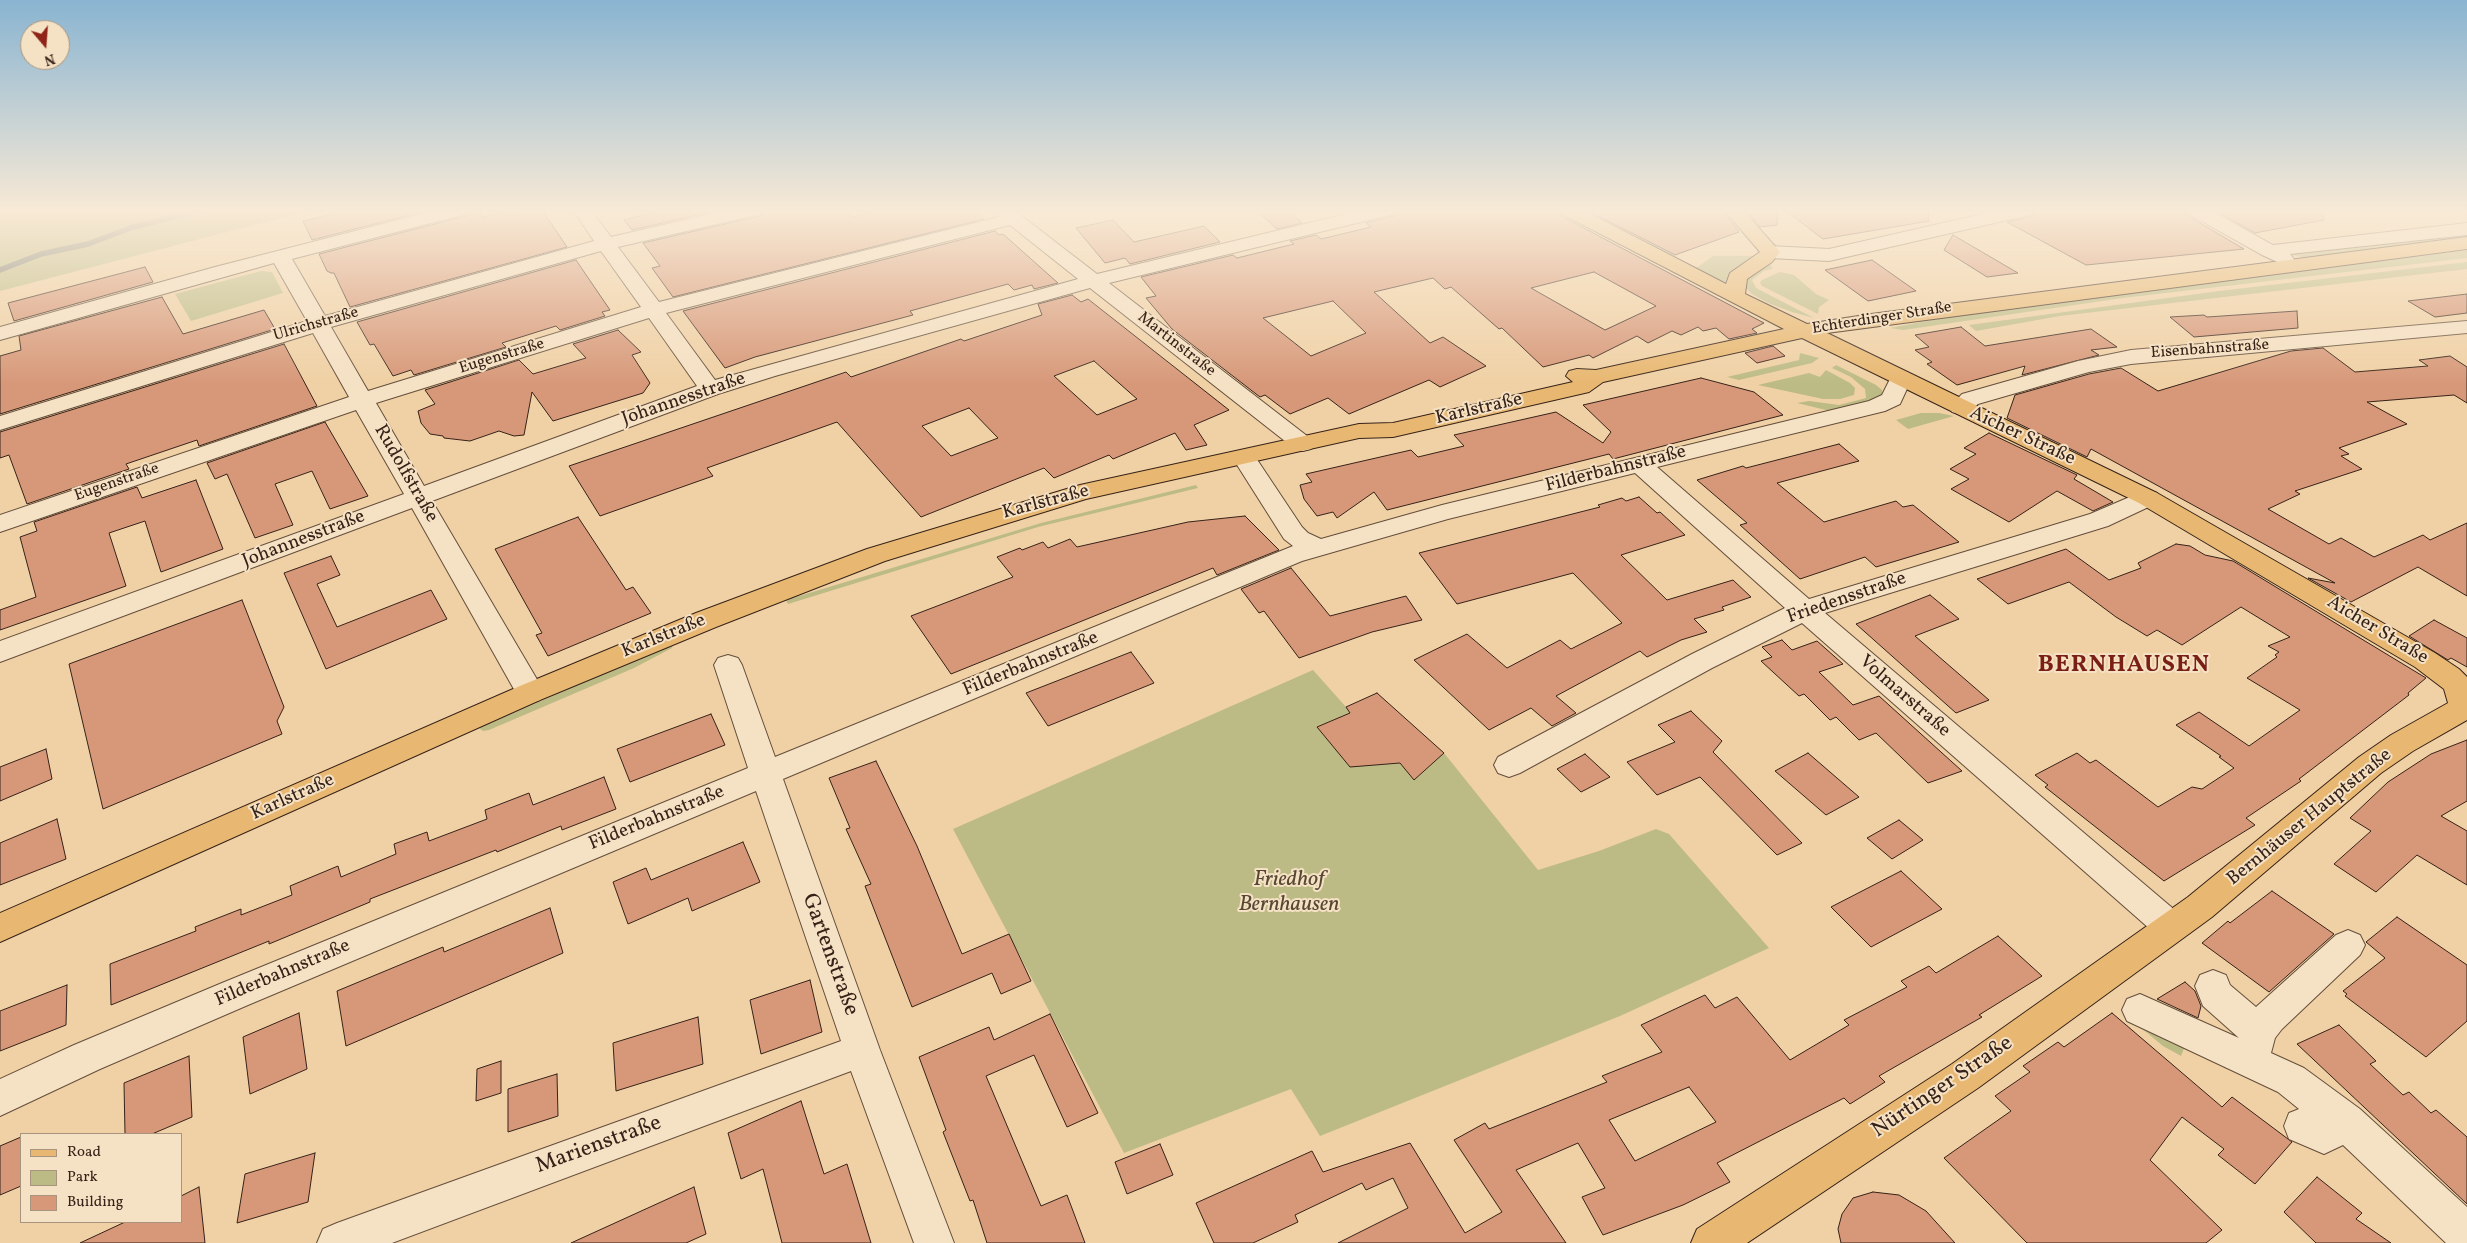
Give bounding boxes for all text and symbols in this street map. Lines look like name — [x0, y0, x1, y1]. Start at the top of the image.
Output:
north arrow — [20, 20, 70, 70]
text: N — [42, 48, 57, 69]
street label: Echterdinger Straße — [1811, 298, 1953, 340]
street label: Ulrichstraße — [271, 304, 361, 346]
street label: Martinstraße — [1133, 309, 1219, 381]
street label: Eugenstraße — [457, 335, 547, 379]
street label: Eisenbahnstraße — [2150, 336, 2270, 364]
street label: Johannesstraße — [619, 368, 749, 432]
street label: Karlstraße — [1433, 389, 1525, 431]
street label: Aicher Straße — [1965, 403, 2079, 471]
street label: Rudolfstraße — [368, 421, 442, 527]
street label: Filderbahnstraße — [1543, 441, 1689, 499]
street label: Eugenstraße — [72, 460, 162, 506]
street label: Karlstraße — [1000, 481, 1092, 525]
street label: Johannesstraße — [240, 506, 368, 574]
street label: Friedensstraße — [1784, 568, 1910, 630]
street label: Aicher Straße — [2322, 592, 2432, 670]
street label: Karlstraße — [619, 610, 709, 664]
street label: Filderbahnstraße — [960, 627, 1102, 703]
street label: Volmarstraße — [1854, 651, 1954, 743]
district label: BERNHAUSEN — [2037, 653, 2211, 681]
street label: Bernhäuser Hauptstraße — [2223, 745, 2397, 891]
street label: Karlstraße — [248, 770, 338, 826]
street label: Filderbahnstraße — [586, 781, 728, 857]
park label: Friedhof Bernhausen — [1239, 868, 1339, 919]
street label: Gartenstraße — [795, 890, 863, 1020]
street label: Filderbahnstraße — [212, 935, 354, 1013]
street label: Nürtinger Straße — [1867, 1031, 2019, 1145]
street label: Marienstraße — [533, 1111, 665, 1181]
legend — [20, 1133, 182, 1223]
text: Road — [67, 1142, 101, 1163]
text: Park — [67, 1167, 98, 1188]
text: Building — [67, 1192, 123, 1213]

